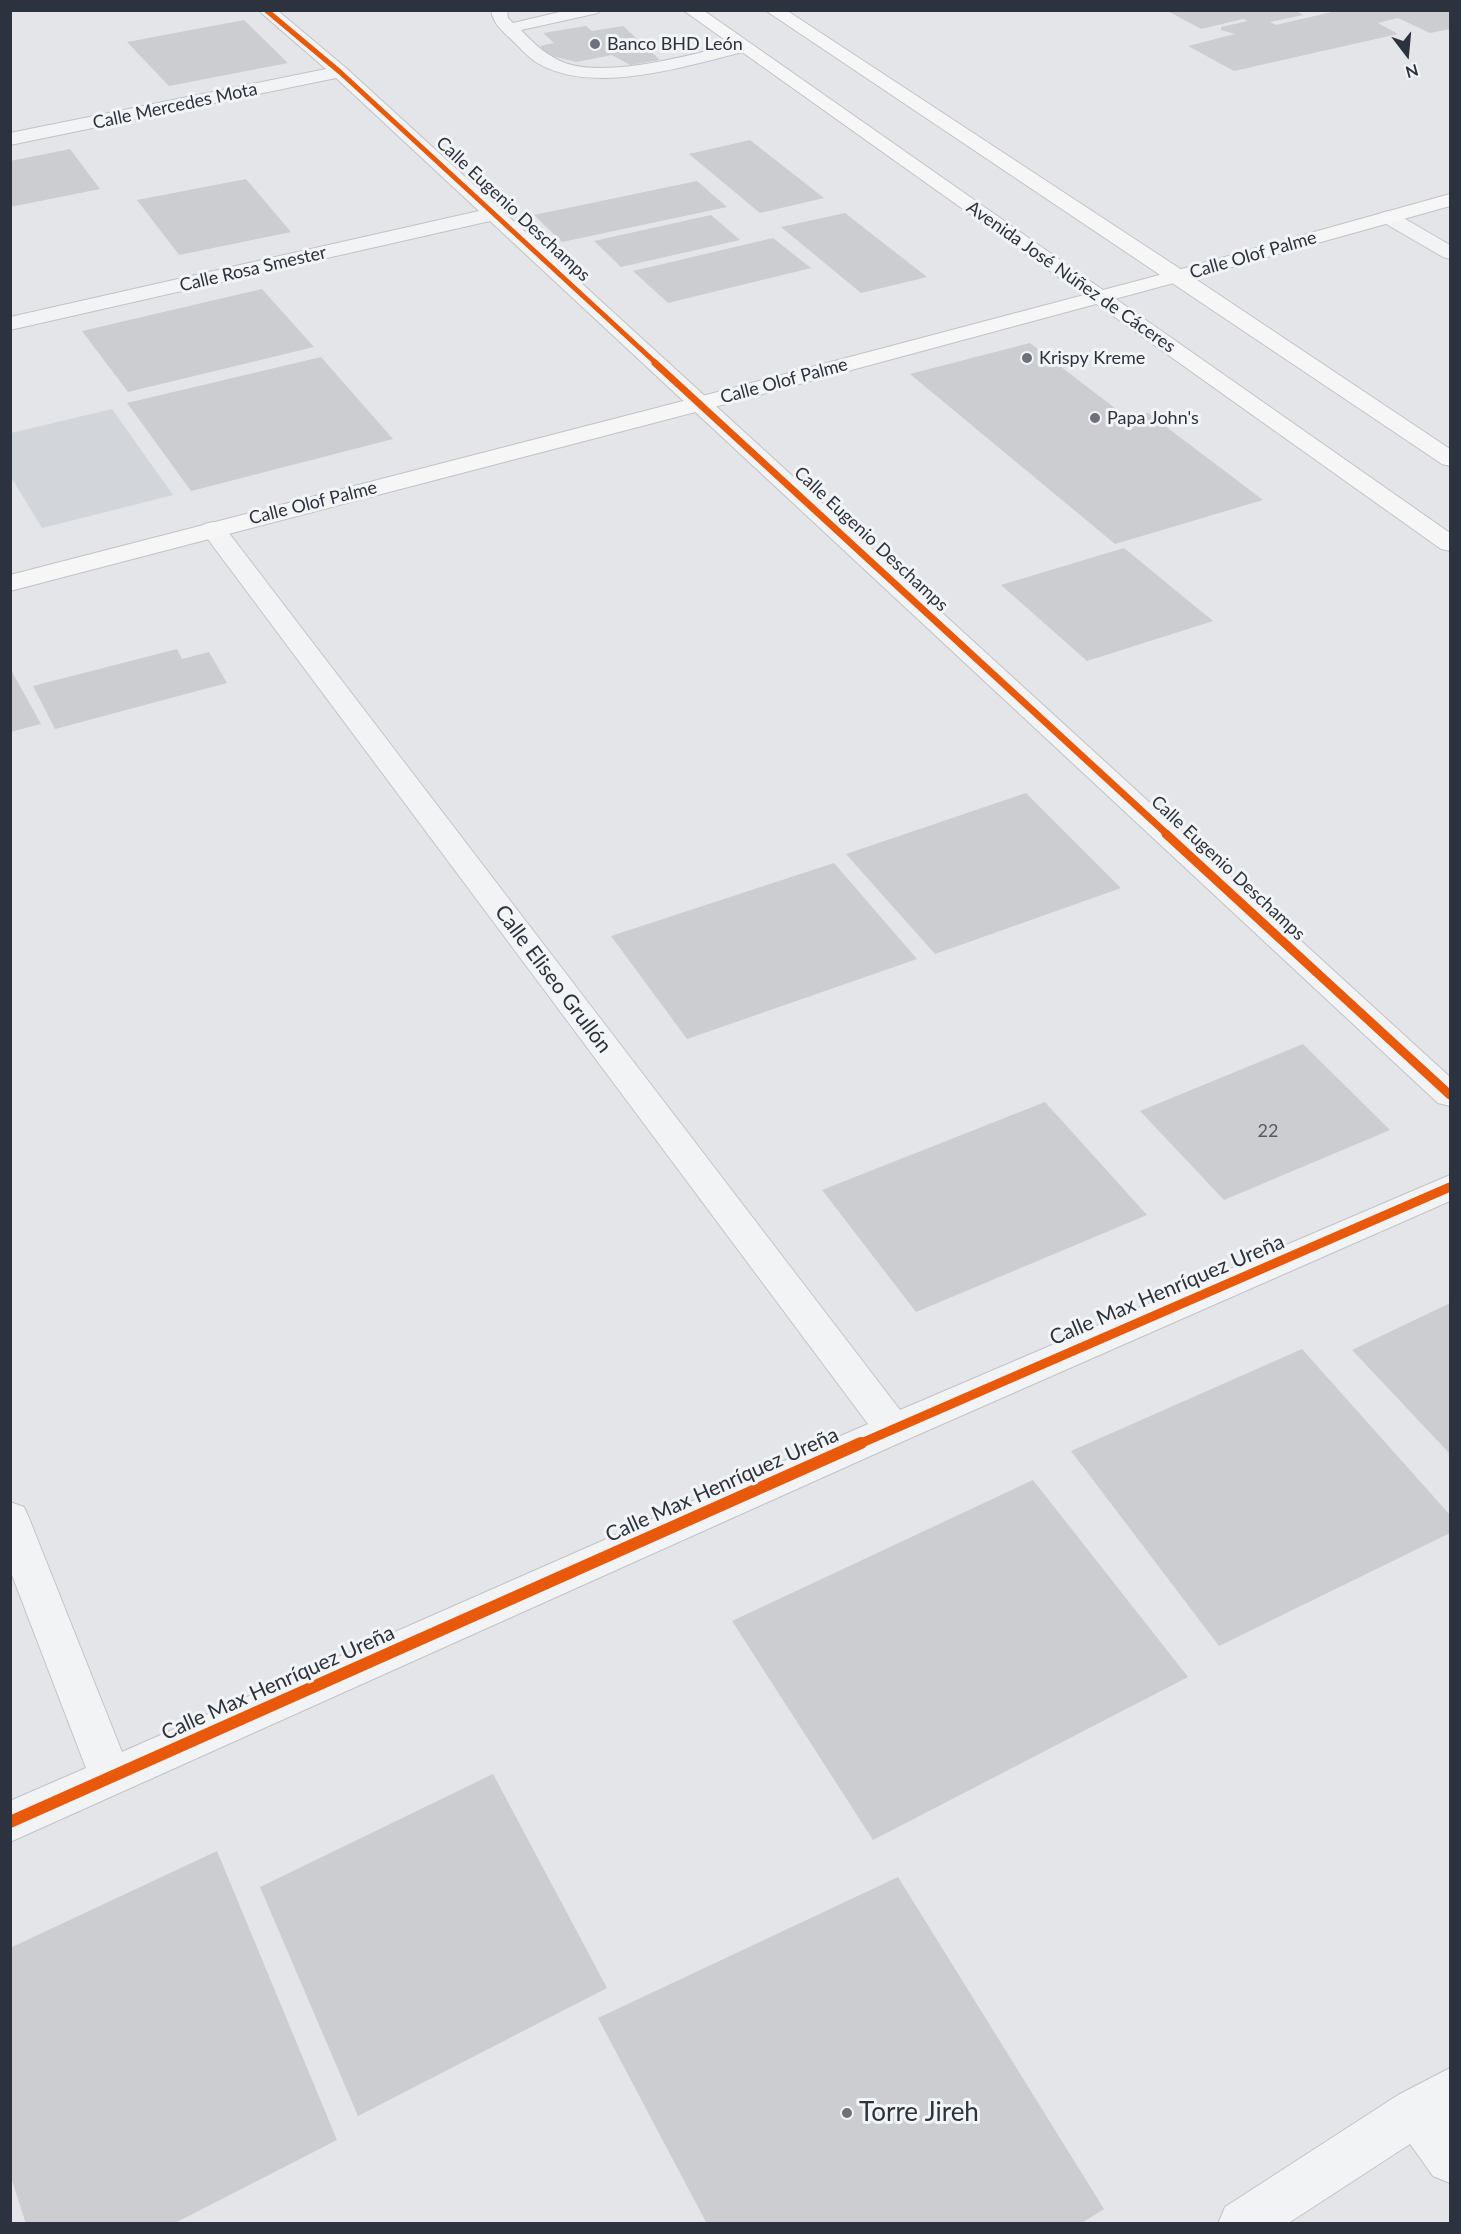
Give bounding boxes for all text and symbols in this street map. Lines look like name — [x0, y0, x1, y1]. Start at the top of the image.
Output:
north arrow — [1377, 24, 1437, 84]
place label: Banco BHD León — [607, 33, 743, 55]
marker: Banco BHD León — [588, 37, 602, 51]
text: N — [1404, 61, 1421, 83]
street label: Calle Mercedes Mota — [91, 78, 259, 134]
street label: Calle Eugenio Deschamps — [432, 132, 594, 286]
street label: Avenida José Núñez de Cáceres — [962, 196, 1180, 358]
street label: Calle Olof Palme — [1187, 227, 1319, 283]
street label: Calle Rosa Smester — [178, 242, 328, 296]
place label: Krispy Kreme — [1039, 347, 1145, 369]
marker: Krispy Kreme — [1020, 351, 1034, 365]
street label: Calle Olof Palme — [718, 354, 850, 408]
place label: Papa John's — [1107, 407, 1199, 429]
marker: Papa John's — [1088, 411, 1102, 425]
street label: Calle Eugenio Deschamps — [790, 462, 952, 616]
street label: Calle Olof Palme — [247, 477, 379, 529]
street label: Calle Eugenio Deschamps — [1147, 791, 1309, 945]
street label: Calle Eliseo Grullón — [489, 900, 617, 1058]
house number: 22 — [1258, 1120, 1278, 1142]
street label: Calle Max Henríquez Ureña — [1046, 1229, 1288, 1351]
street label: Calle Max Henríquez Ureña — [602, 1422, 842, 1548]
street label: Calle Max Henríquez Ureña — [158, 1620, 398, 1746]
place label: Torre Jireh — [859, 2097, 979, 2129]
marker: Torre Jireh — [840, 2106, 854, 2120]

